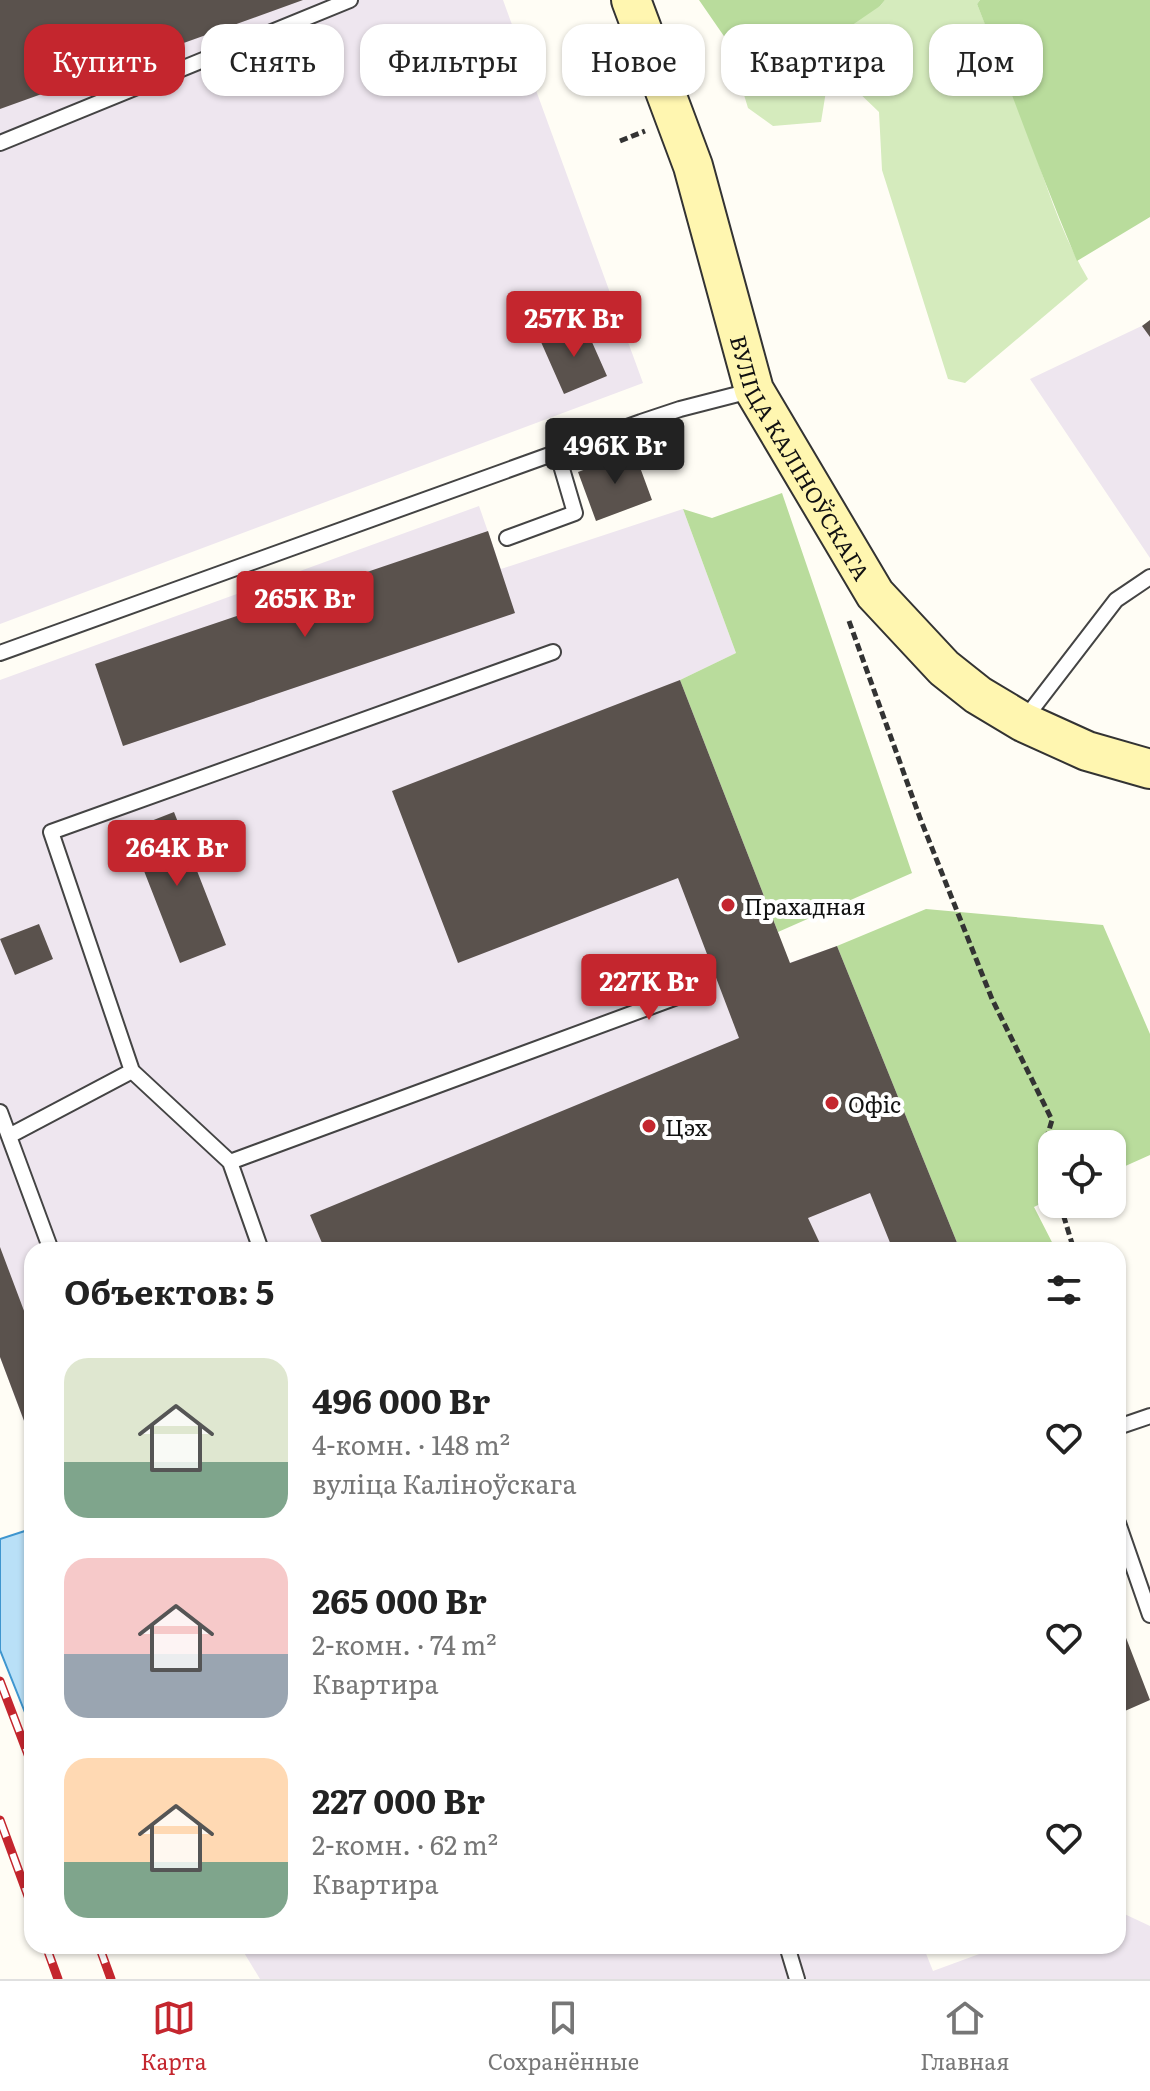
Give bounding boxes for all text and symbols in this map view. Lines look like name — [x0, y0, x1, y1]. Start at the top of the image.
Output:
chip: Купить — [24, 24, 185, 96]
chip: Снять — [201, 24, 344, 96]
chip: Фильтры — [360, 24, 546, 96]
chip: Новое — [562, 24, 705, 96]
chip: Квартира — [721, 24, 913, 96]
chip: Дом — [929, 24, 1043, 96]
pin: 257K Br — [500, 291, 648, 359]
text: 257K Br — [524, 297, 624, 336]
street label: ВУЛІЦА КАЛІНОЎСКАГА — [723, 331, 879, 586]
pin: 496K Br — [541, 418, 689, 486]
text: 496K Br — [563, 424, 667, 463]
pin: 265K Br — [231, 571, 379, 639]
text: 265K Br — [255, 577, 355, 616]
pin: 264K Br — [103, 820, 251, 888]
text: 264K Br — [126, 826, 228, 865]
place label: Прахадная — [744, 889, 866, 922]
marker: Прахадная — [719, 896, 737, 914]
pin: 227K Br — [575, 954, 723, 1022]
text: 227K Br — [599, 960, 699, 999]
place label: Офіс — [848, 1087, 901, 1120]
marker: Офіс — [823, 1094, 841, 1112]
place label: Цэх — [665, 1110, 708, 1143]
marker: Цэх — [640, 1117, 658, 1135]
map controls — [1038, 1130, 1126, 1218]
button: locate — [1038, 1130, 1126, 1218]
text: Объектов: 5 — [64, 1265, 274, 1315]
icon: filters — [1042, 1268, 1086, 1312]
text: 496 000 Br — [312, 1374, 490, 1424]
icon: home — [128, 1390, 224, 1486]
icon: heart — [1042, 1416, 1086, 1460]
text: 4-комн. · 148 m² — [312, 1424, 510, 1463]
text: вуліца Каліноўскага — [312, 1463, 576, 1502]
text: 265 000 Br — [312, 1574, 487, 1624]
icon: home — [128, 1590, 224, 1686]
icon: heart — [1042, 1616, 1086, 1660]
text: 2-комн. · 74 m² — [312, 1624, 497, 1663]
text: Квартира — [312, 1663, 438, 1702]
text: 227 000 Br — [312, 1774, 485, 1824]
icon: home — [128, 1790, 224, 1886]
icon: heart — [1042, 1816, 1086, 1860]
text: 2-комн. · 62 m² — [312, 1824, 498, 1863]
text: Квартира — [312, 1863, 438, 1902]
tab: Карта — [141, 1996, 207, 2077]
tab: Сохранённые — [488, 1996, 639, 2077]
tab: Главная — [920, 1996, 1009, 2077]

